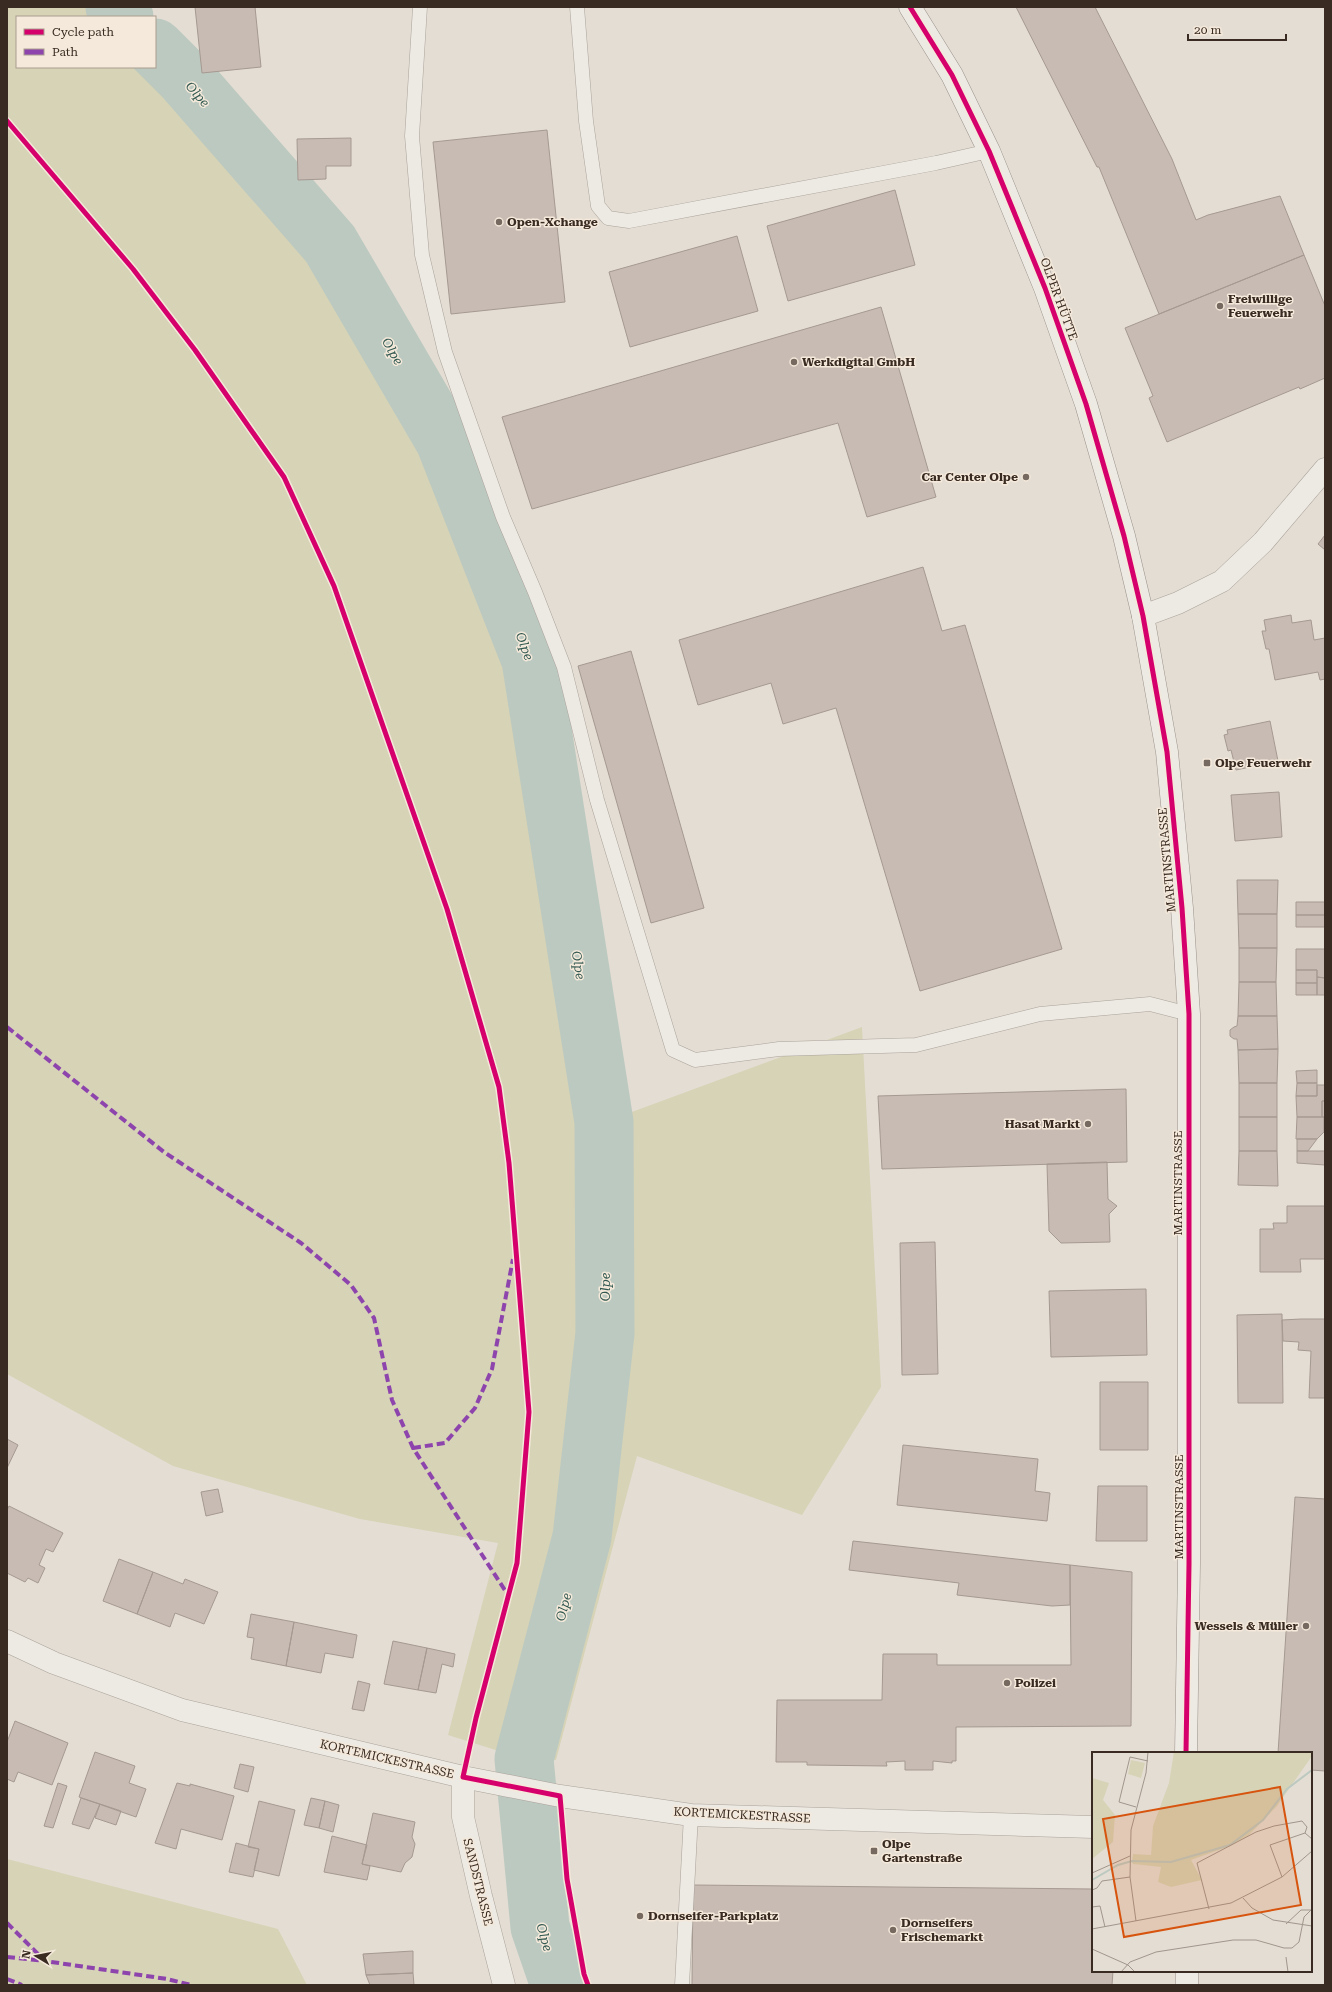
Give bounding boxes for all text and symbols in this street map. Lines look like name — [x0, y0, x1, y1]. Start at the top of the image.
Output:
legend — [16, 16, 156, 68]
scale bar — [1188, 16, 1286, 42]
text: 20 m — [1194, 23, 1221, 37]
text: Cycle path — [52, 25, 114, 39]
text: Path — [52, 45, 78, 59]
water label: Olpe — [183, 79, 213, 110]
place label: Open-Xchange — [507, 215, 598, 229]
marker: Open-Xchange — [494, 217, 504, 227]
street label: OLPER HÜTTE — [1038, 256, 1080, 342]
place label: Freiwillige Feuerwehr — [1228, 292, 1293, 320]
marker: Freiwillige Feuerwehr — [1215, 301, 1225, 311]
water label: Olpe — [379, 335, 406, 368]
place label: Werkdigital GmbH — [802, 355, 915, 369]
marker: Werkdigital GmbH — [789, 357, 799, 367]
place label: Car Center Olpe — [921, 470, 1018, 484]
marker: Car Center Olpe — [1021, 472, 1031, 482]
water label: Olpe — [513, 630, 537, 663]
place label: Olpe Feuerwehr — [1215, 756, 1312, 770]
marker: Olpe Feuerwehr — [1202, 758, 1212, 768]
street label: MARTINSTRASSE — [1155, 807, 1179, 913]
water label: Olpe — [569, 950, 588, 981]
place label: Hasat Markt — [1005, 1117, 1080, 1131]
marker: Hasat Markt — [1083, 1119, 1093, 1129]
street label: MARTINSTRASSE — [1171, 1131, 1185, 1235]
water label: Olpe — [598, 1272, 613, 1301]
street label: MARTINSTRASSE — [1172, 1455, 1186, 1559]
water label: Olpe — [553, 1591, 575, 1623]
place label: Wessels & Müller — [1195, 1619, 1299, 1633]
marker: Wessels & Müller — [1301, 1621, 1311, 1631]
place label: Polizei — [1015, 1676, 1056, 1690]
marker: Polizei — [1002, 1678, 1012, 1688]
street label: KORTEMICKESTRASSE — [318, 1737, 456, 1781]
inset map — [1092, 1752, 1312, 1972]
street label: KORTEMICKESTRASSE — [673, 1804, 811, 1826]
street label: SANDSTRASSE — [460, 1837, 496, 1927]
place label: Olpe Gartenstraße — [882, 1837, 962, 1865]
marker: Olpe Gartenstraße — [869, 1846, 879, 1856]
place label: Dornseifer-Parkplatz — [648, 1909, 778, 1923]
marker: Dornseifer-Parkplatz — [635, 1911, 645, 1921]
place label: Dornseifers Frischemarkt — [901, 1916, 983, 1944]
water label: Olpe — [533, 1921, 556, 1953]
marker: Dornseifers Frischemarkt — [888, 1925, 898, 1935]
north arrow — [16, 1936, 56, 1976]
text: N — [20, 1949, 34, 1960]

